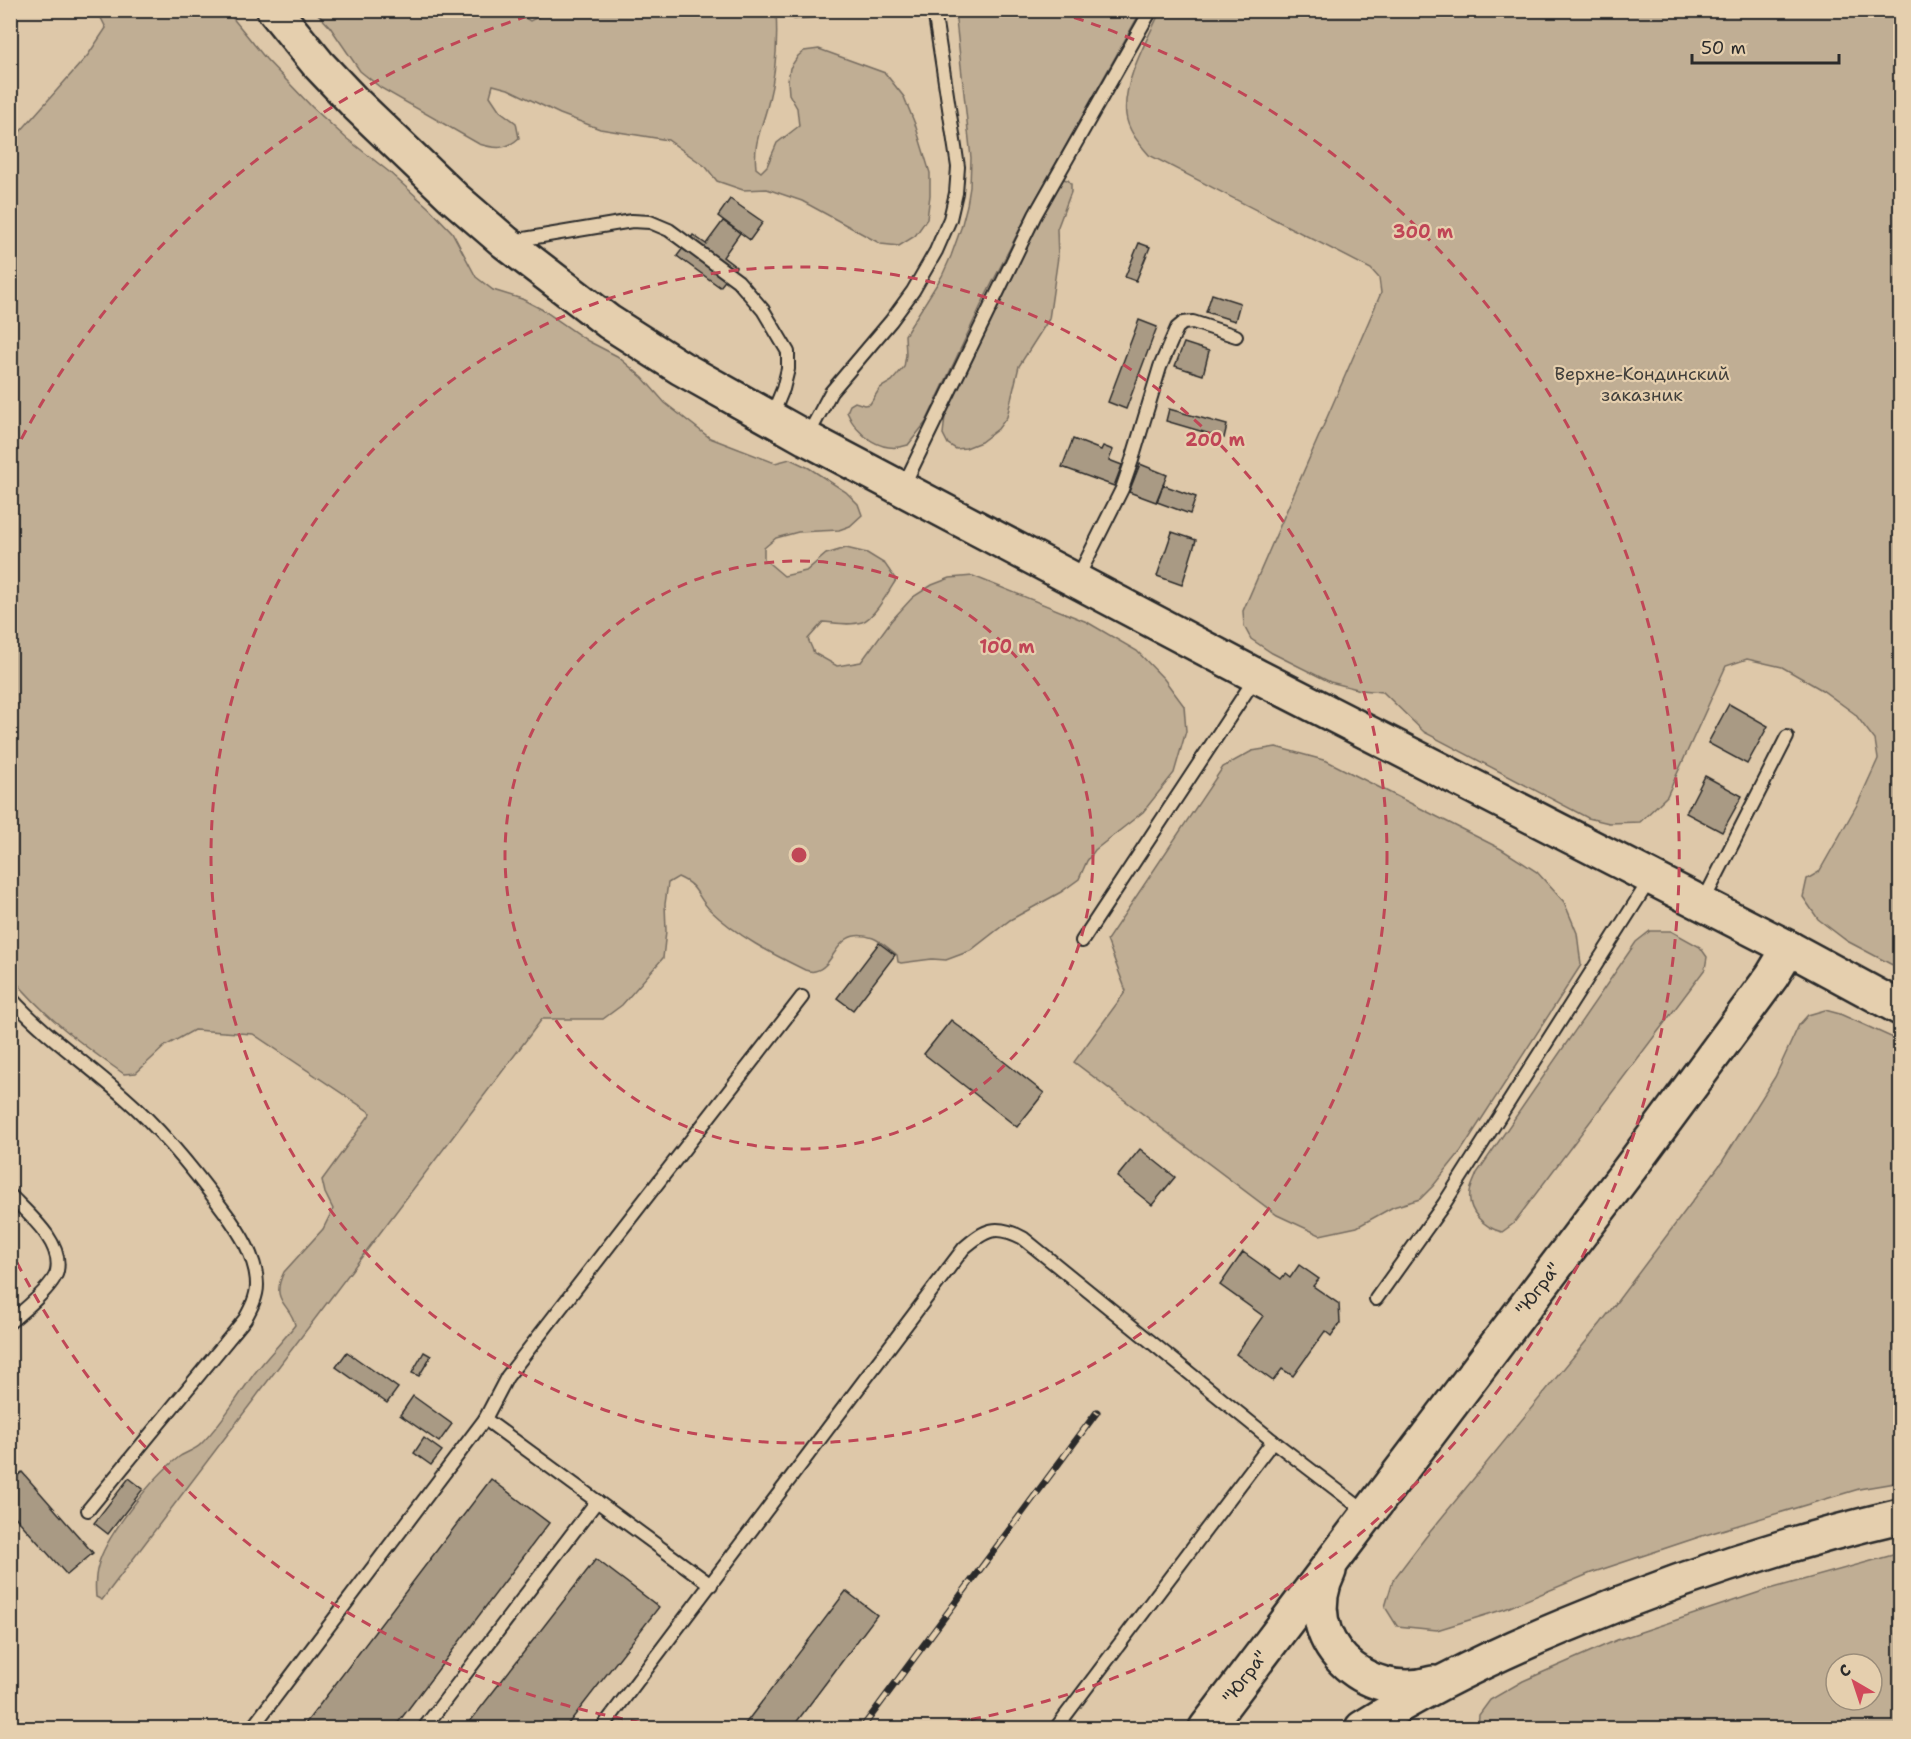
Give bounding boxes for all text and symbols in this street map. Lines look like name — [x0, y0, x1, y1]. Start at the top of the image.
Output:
scale bar — [1692, 27, 1839, 65]
text: 50 m — [1701, 36, 1746, 60]
text: 300 m — [1393, 220, 1454, 244]
park label: Верхне-Кондинский заказник — [1554, 362, 1730, 407]
text: 200 m — [1185, 428, 1246, 452]
text: 100 m — [979, 635, 1035, 659]
centre of rings — [789, 845, 809, 865]
street label: "Югра" — [1510, 1258, 1566, 1320]
street label: "Югра" — [1217, 1646, 1273, 1708]
north arrow — [1824, 1652, 1884, 1712]
text: С — [1834, 1659, 1855, 1682]

